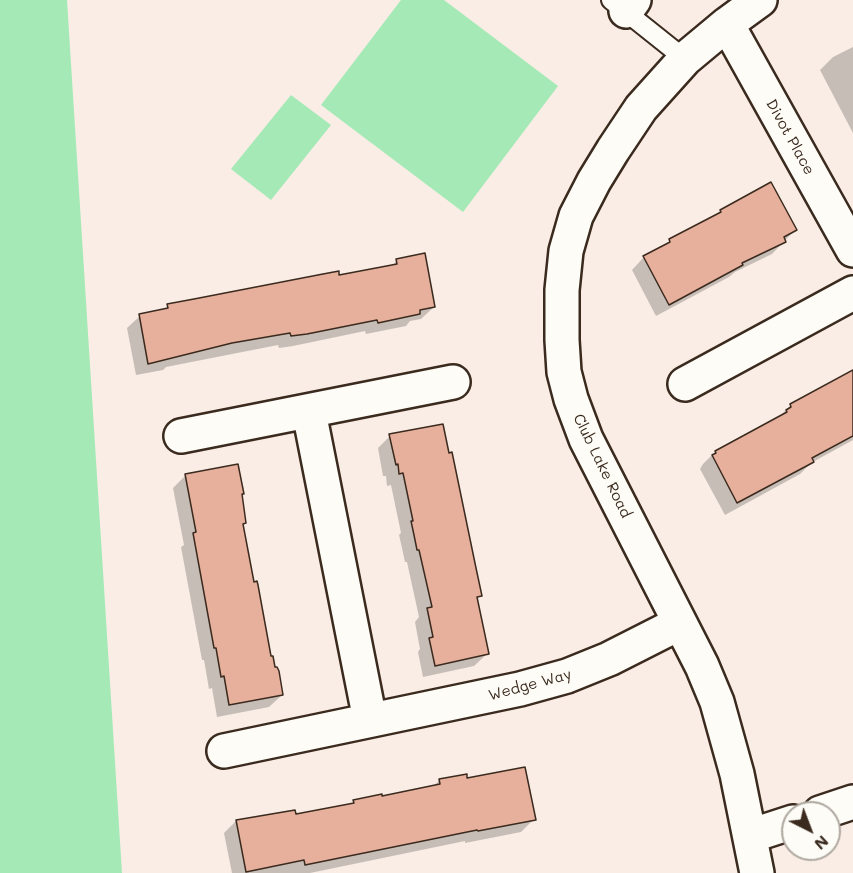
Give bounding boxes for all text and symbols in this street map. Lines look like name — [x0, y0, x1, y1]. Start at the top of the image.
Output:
street label: Divot Place — [762, 96, 818, 178]
street label: Club Lake Road — [569, 411, 635, 521]
street label: Wedge Way — [487, 665, 573, 705]
north arrow — [781, 801, 841, 861]
text: N — [810, 831, 834, 855]

